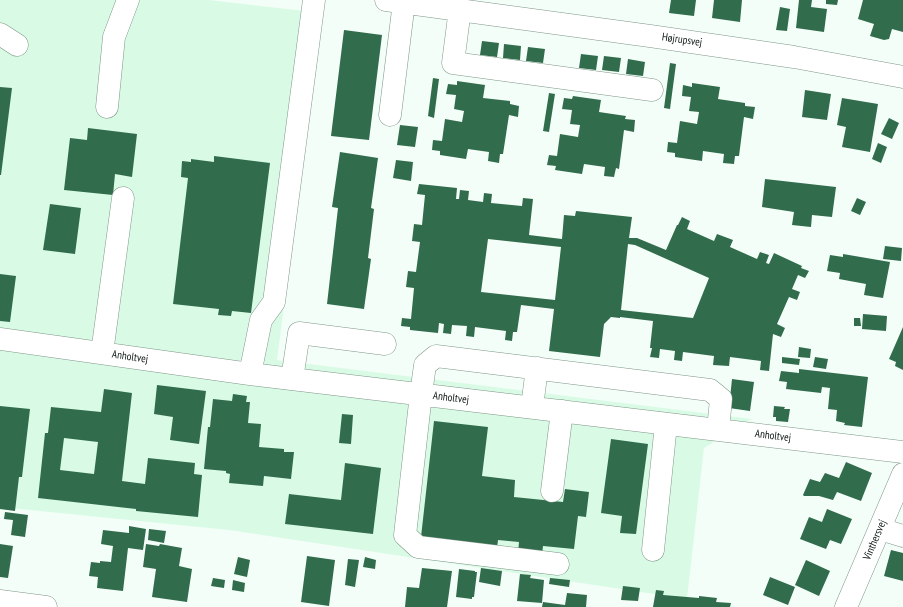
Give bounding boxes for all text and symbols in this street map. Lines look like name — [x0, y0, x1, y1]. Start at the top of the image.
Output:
street label: Højrupsvej — [661, 31, 703, 49]
street label: Anholtvej — [111, 348, 149, 366]
street label: Anholtvej — [432, 389, 470, 407]
street label: Anholtvej — [754, 427, 792, 445]
street label: Vinthersvej — [861, 518, 889, 562]

